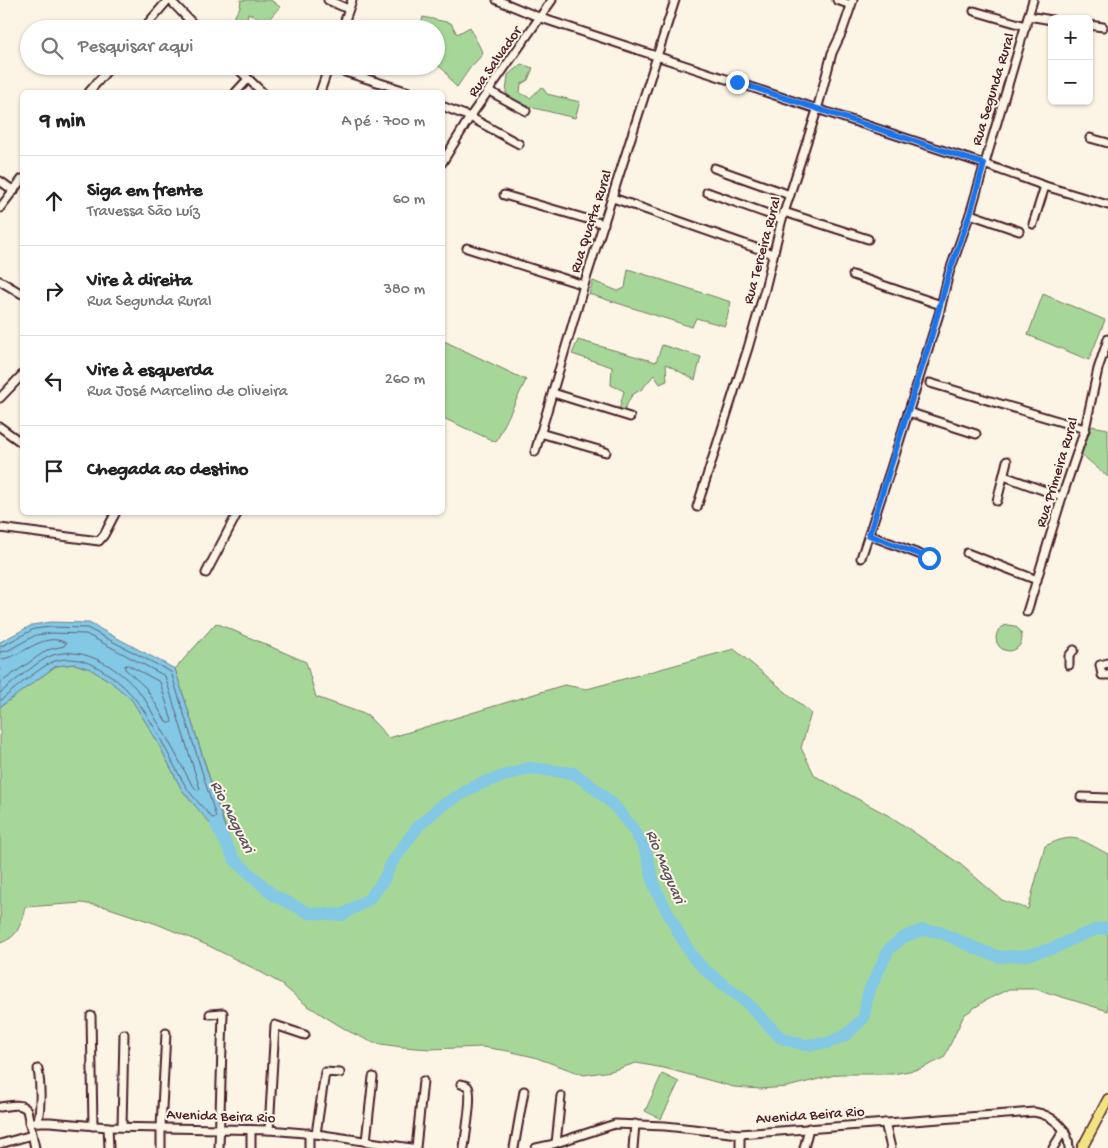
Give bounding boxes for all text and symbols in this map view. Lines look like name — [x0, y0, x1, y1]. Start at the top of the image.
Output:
map controls — [1048, 15, 1093, 105]
button: + — [1048, 15, 1093, 60]
search box — [20, 20, 445, 75]
street label: Rua Salvador — [465, 22, 528, 101]
street label: Rua Segunda Rural — [968, 31, 1020, 148]
icon: search — [38, 34, 66, 62]
text: Pesquisar aqui — [78, 36, 193, 59]
button: − — [1048, 60, 1093, 105]
route end — [726, 71, 749, 94]
text: 9 min — [40, 110, 85, 135]
text: A pé · 700 m — [341, 113, 425, 132]
street label: Rua Quarta Rural — [567, 168, 617, 275]
text: Siga em frente — [87, 180, 203, 203]
icon: ahead — [40, 187, 68, 215]
text: 60 m — [393, 191, 425, 210]
street label: Rua Terceira Rural — [740, 195, 786, 306]
text: Travessa São Luíz — [87, 203, 200, 222]
text: Vire à direita — [87, 270, 192, 293]
icon: right — [40, 277, 68, 305]
text: 380 m — [384, 281, 425, 300]
text: Rua Segunda Rural — [87, 293, 211, 312]
text: Vire à esquerda — [87, 360, 213, 383]
icon: left — [40, 367, 68, 395]
text: 260 m — [385, 371, 425, 390]
text: Rua José Marcelino de Oliveira — [87, 383, 288, 402]
street label: Rua Primeira Rural — [1033, 415, 1083, 530]
icon: arrive — [40, 457, 68, 485]
text: Chegada ao destino — [87, 459, 248, 482]
route start — [918, 547, 941, 570]
water label: Rio Maguari — [205, 778, 258, 858]
water label: Rio Maguari — [640, 827, 688, 909]
street label: Avenida Beira Rio — [755, 1103, 865, 1129]
street label: Avenida Beira Rio — [166, 1106, 276, 1128]

